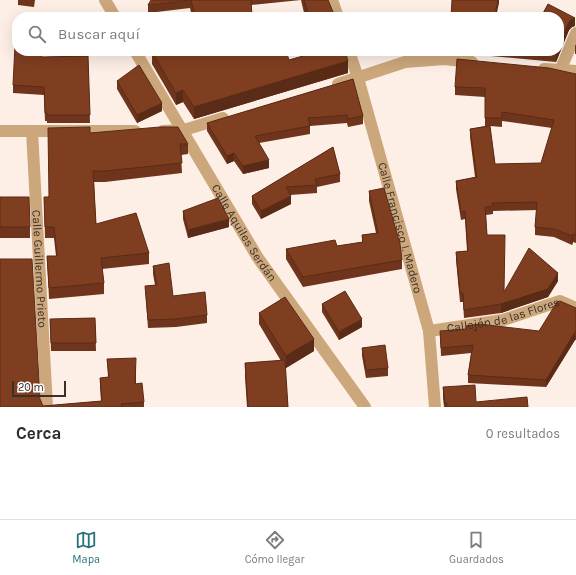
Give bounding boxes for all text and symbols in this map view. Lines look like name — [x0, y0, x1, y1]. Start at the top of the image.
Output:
search box — [12, 12, 564, 56]
icon: search — [26, 23, 48, 45]
text: Buscar aquí — [58, 25, 140, 43]
street label: Calle Francisco I. Madero — [375, 161, 425, 295]
street label: Calle Aquiles Serdán — [209, 182, 280, 284]
street label: Calle Guillermo Prieto — [29, 209, 50, 328]
street label: Callejón de las Flores — [446, 295, 561, 335]
scale bar — [12, 379, 66, 398]
text: 20 m — [18, 381, 44, 394]
text: Cerca — [16, 423, 61, 443]
text: 0 resultados — [486, 426, 560, 441]
tab: Mapa — [72, 529, 100, 566]
tab: Cómo llegar — [245, 529, 304, 566]
tab: Guardados — [449, 529, 504, 566]

